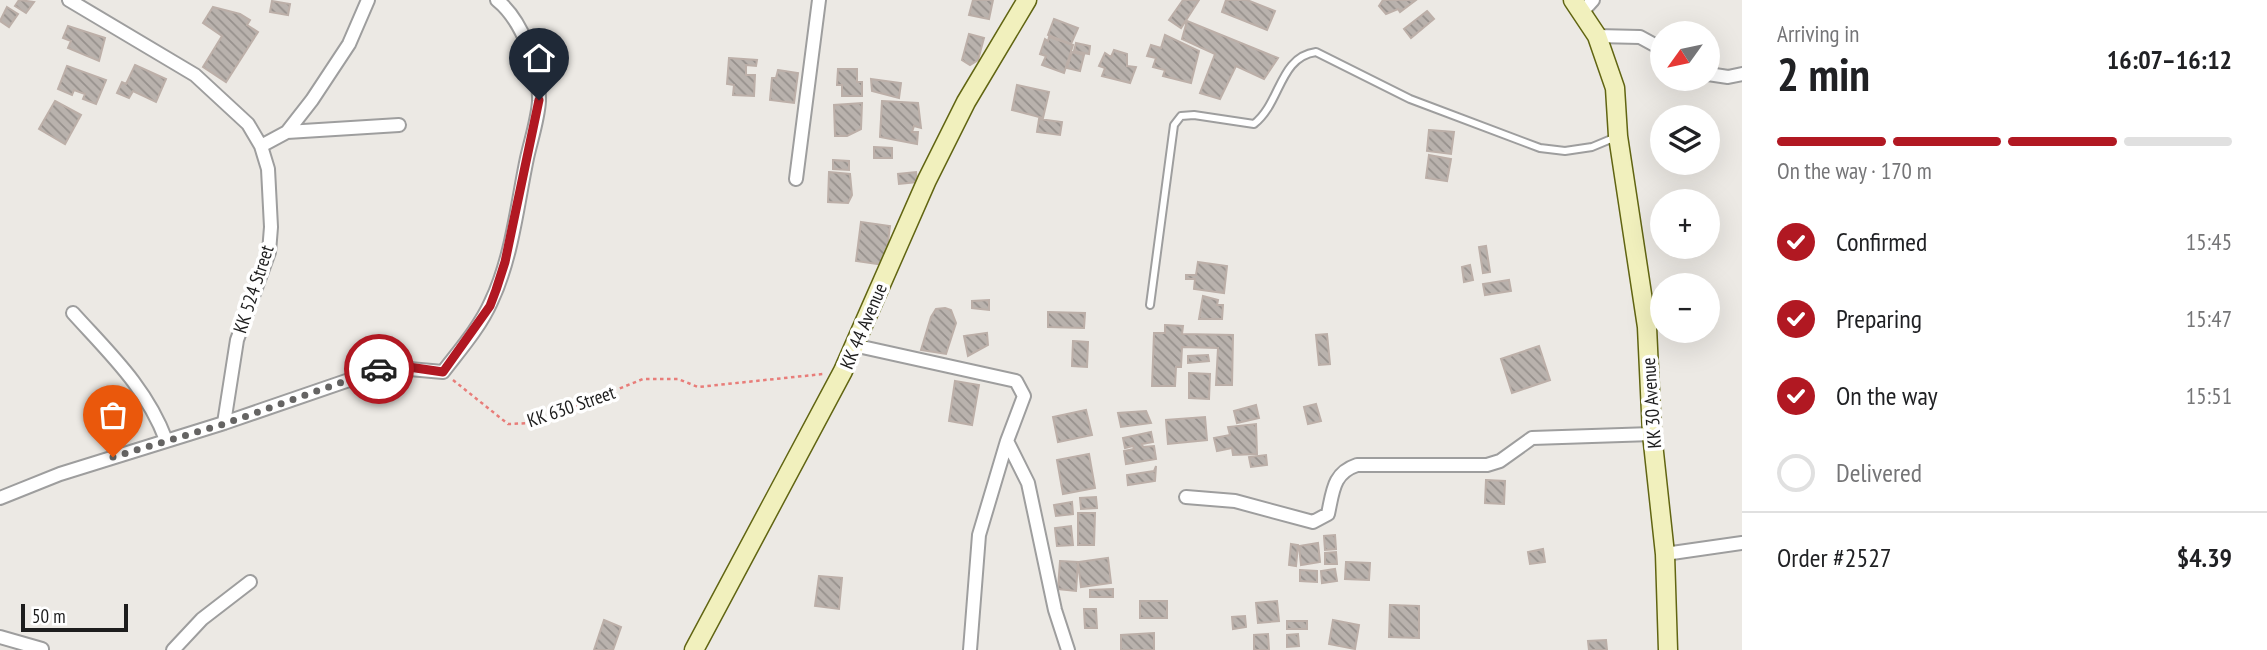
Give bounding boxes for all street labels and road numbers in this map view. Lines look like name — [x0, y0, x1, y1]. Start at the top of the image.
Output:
street label: KK 524 Street — [227, 241, 279, 336]
street label: KK 44 Avenue — [834, 279, 892, 373]
street label: KK 30 Avenue — [1636, 357, 1666, 449]
street label: KK 630 Street — [524, 380, 619, 432]

